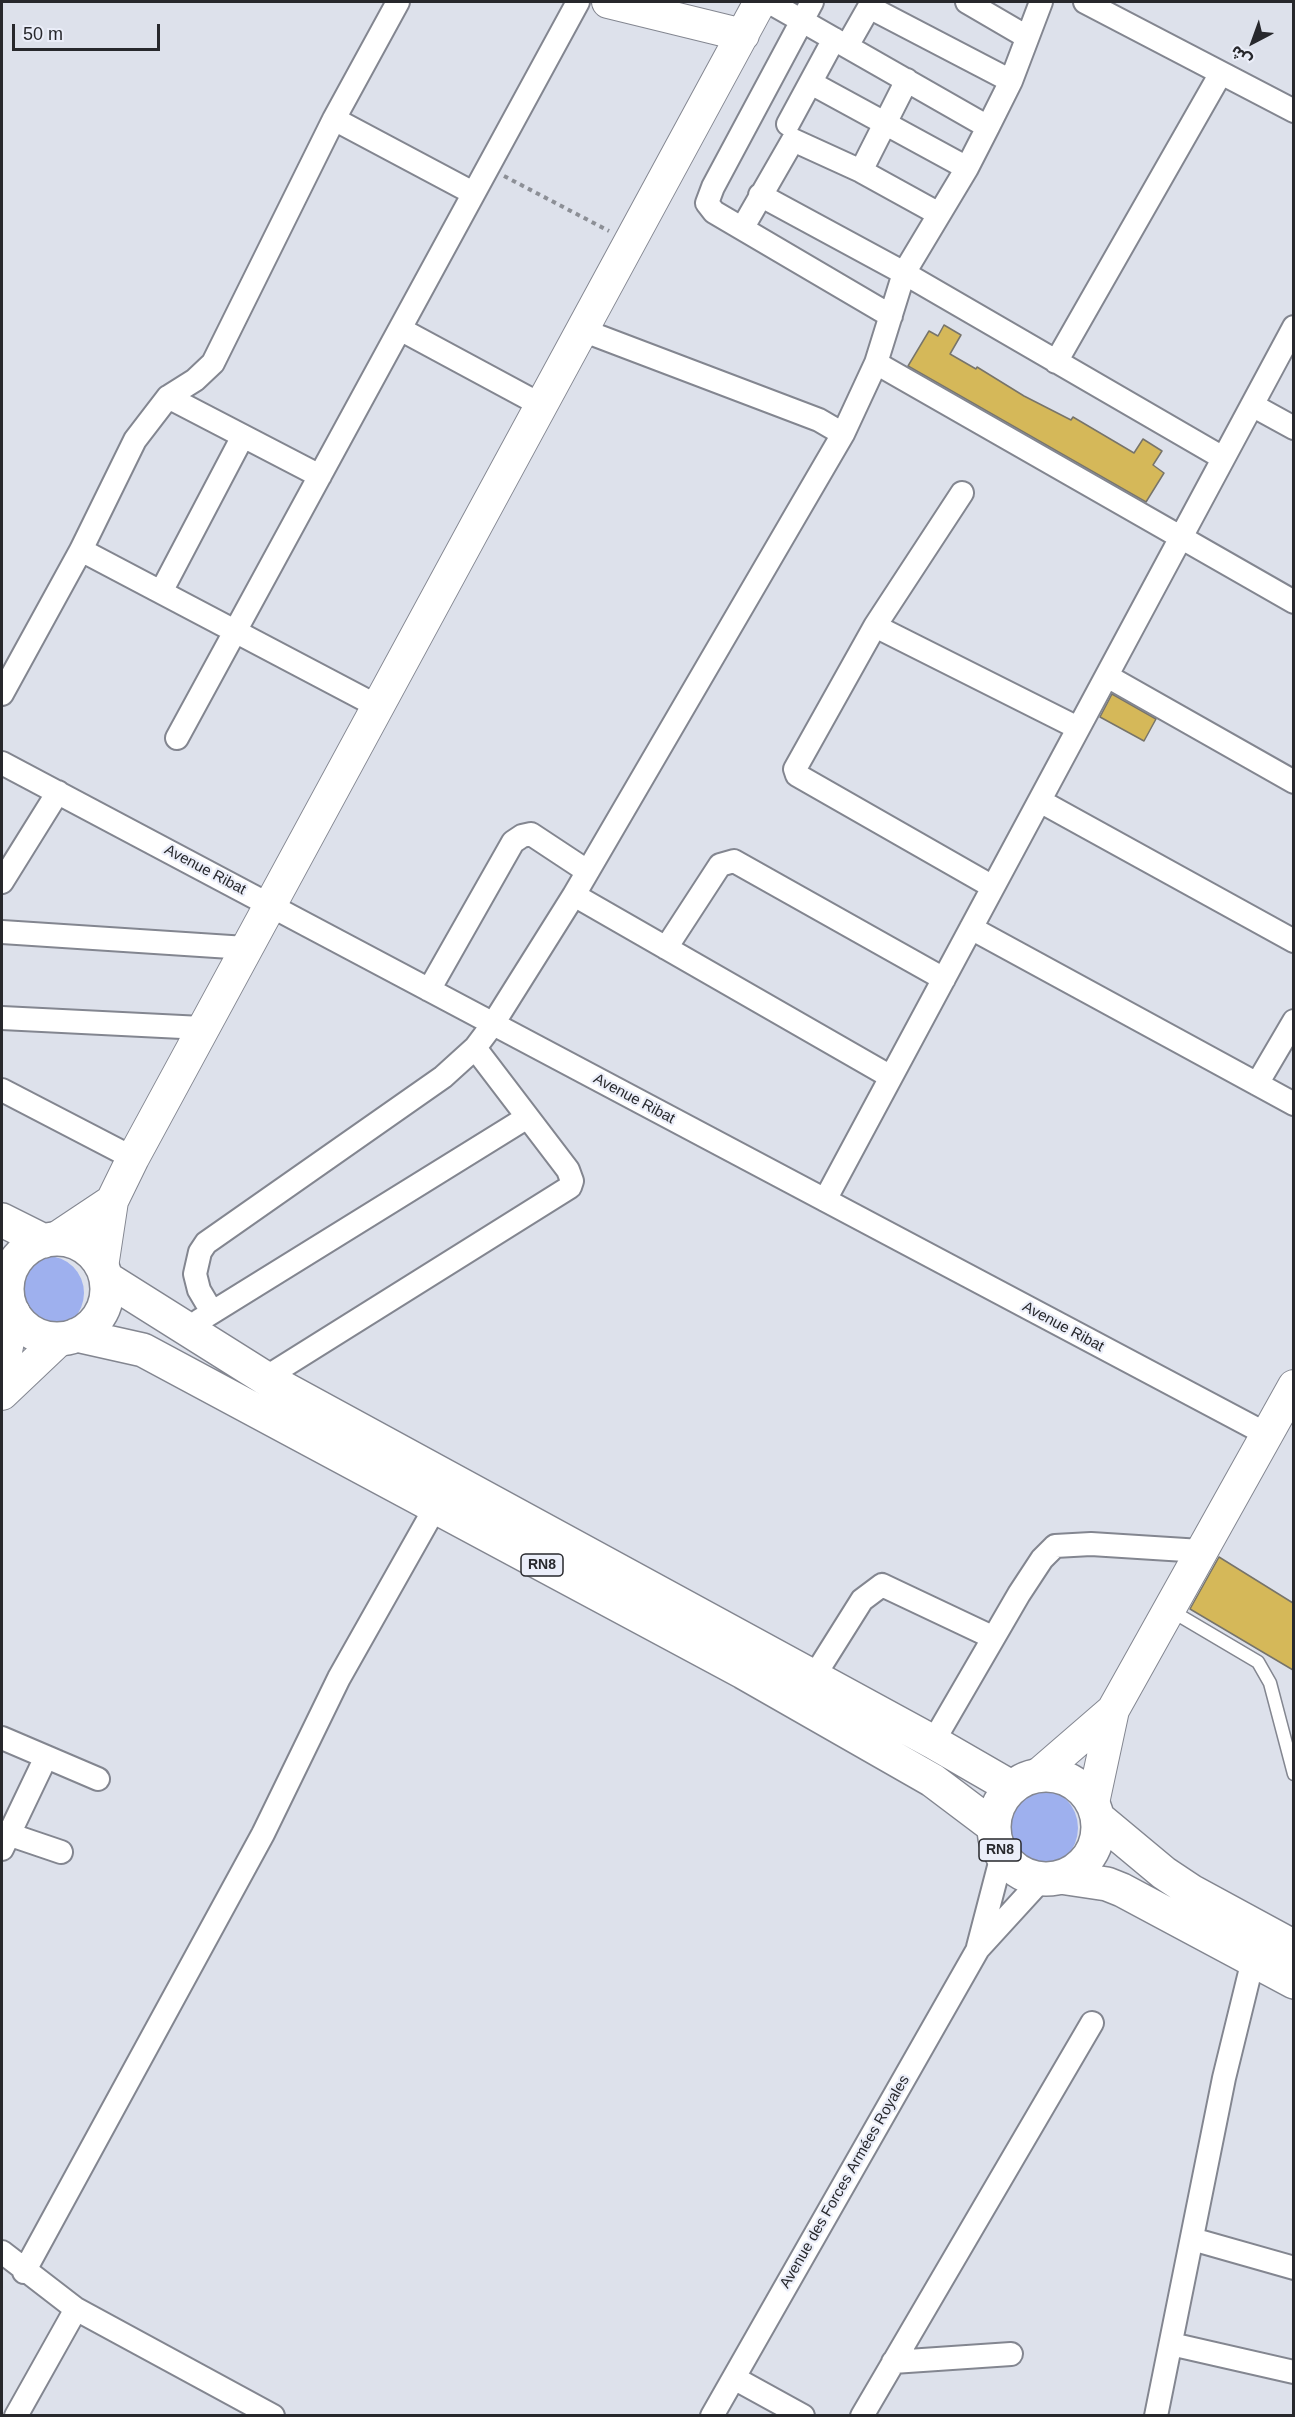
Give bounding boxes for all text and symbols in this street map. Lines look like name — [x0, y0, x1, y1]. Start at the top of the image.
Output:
scale bar — [15, 12, 164, 50]
north arrow — [1223, 12, 1283, 72]
text: 50 m — [23, 24, 63, 44]
text: ش — [1227, 42, 1255, 70]
street label: Avenue Ribat — [161, 841, 249, 899]
street label: Avenue Ribat — [590, 1070, 678, 1128]
street label: Avenue Ribat — [1019, 1298, 1107, 1356]
road number: RN8 — [521, 1554, 563, 1576]
road number: RN8 — [979, 1839, 1021, 1861]
street label: Avenue des Forces Armées Royales — [776, 2072, 914, 2292]

